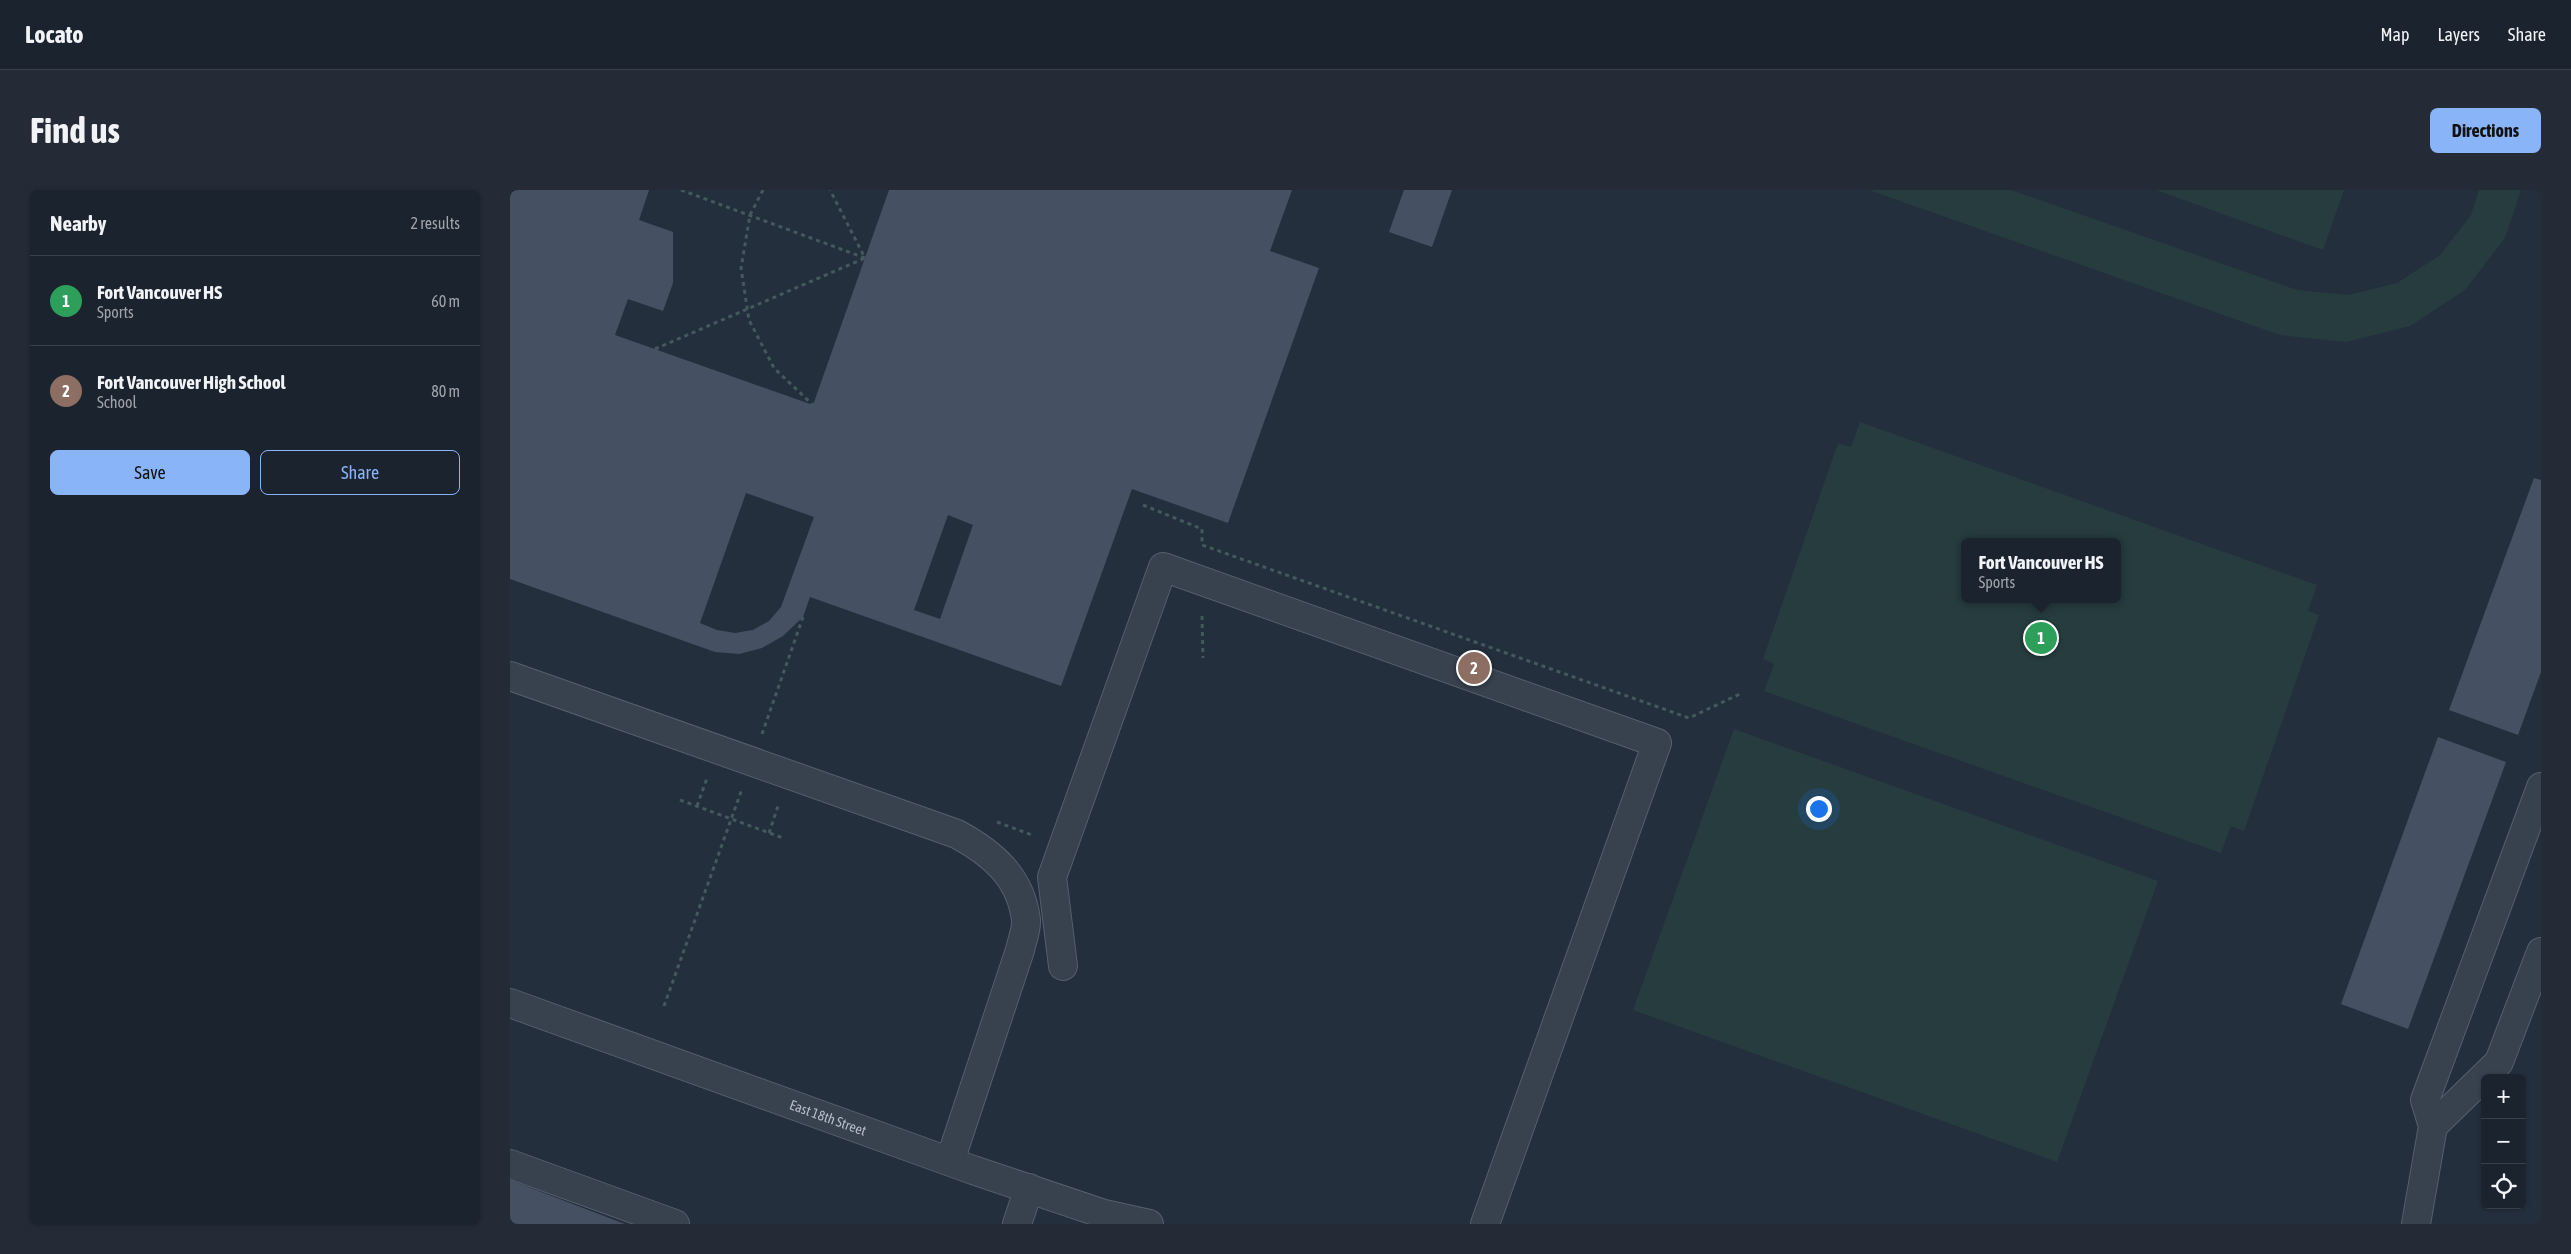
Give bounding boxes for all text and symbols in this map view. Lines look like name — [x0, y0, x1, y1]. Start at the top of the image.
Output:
text: Locato — [25, 21, 84, 48]
text: Map — [2380, 24, 2409, 45]
text: Layers — [2437, 24, 2480, 45]
text: Share — [2508, 24, 2546, 45]
button: Directions — [2430, 108, 2541, 153]
text: Find us — [30, 110, 120, 150]
text: Nearby — [50, 211, 106, 235]
text: 2 results — [410, 214, 460, 232]
text: Fort Vancouver HS — [97, 281, 222, 303]
text: 1 — [62, 292, 70, 310]
text: 60 m — [431, 292, 460, 310]
text: Sports — [97, 303, 134, 321]
text: Fort Vancouver High School — [97, 371, 286, 393]
text: 2 — [62, 382, 70, 400]
text: 80 m — [431, 382, 460, 400]
text: School — [97, 393, 137, 411]
button: Save — [50, 450, 250, 495]
button: Share — [260, 450, 460, 495]
popup — [1961, 538, 2121, 603]
text: Fort Vancouver HS — [1978, 551, 2104, 573]
text: Sports — [1978, 573, 2015, 591]
pin: 1 — [2025, 619, 2057, 657]
pin: 2 — [1458, 649, 1490, 687]
your location — [1806, 796, 1832, 822]
map controls — [2481, 1074, 2526, 1209]
button: + — [2481, 1074, 2526, 1119]
street label: East 18th Street — [788, 1097, 868, 1139]
button: − — [2481, 1119, 2526, 1164]
button: locate — [2481, 1164, 2526, 1209]

